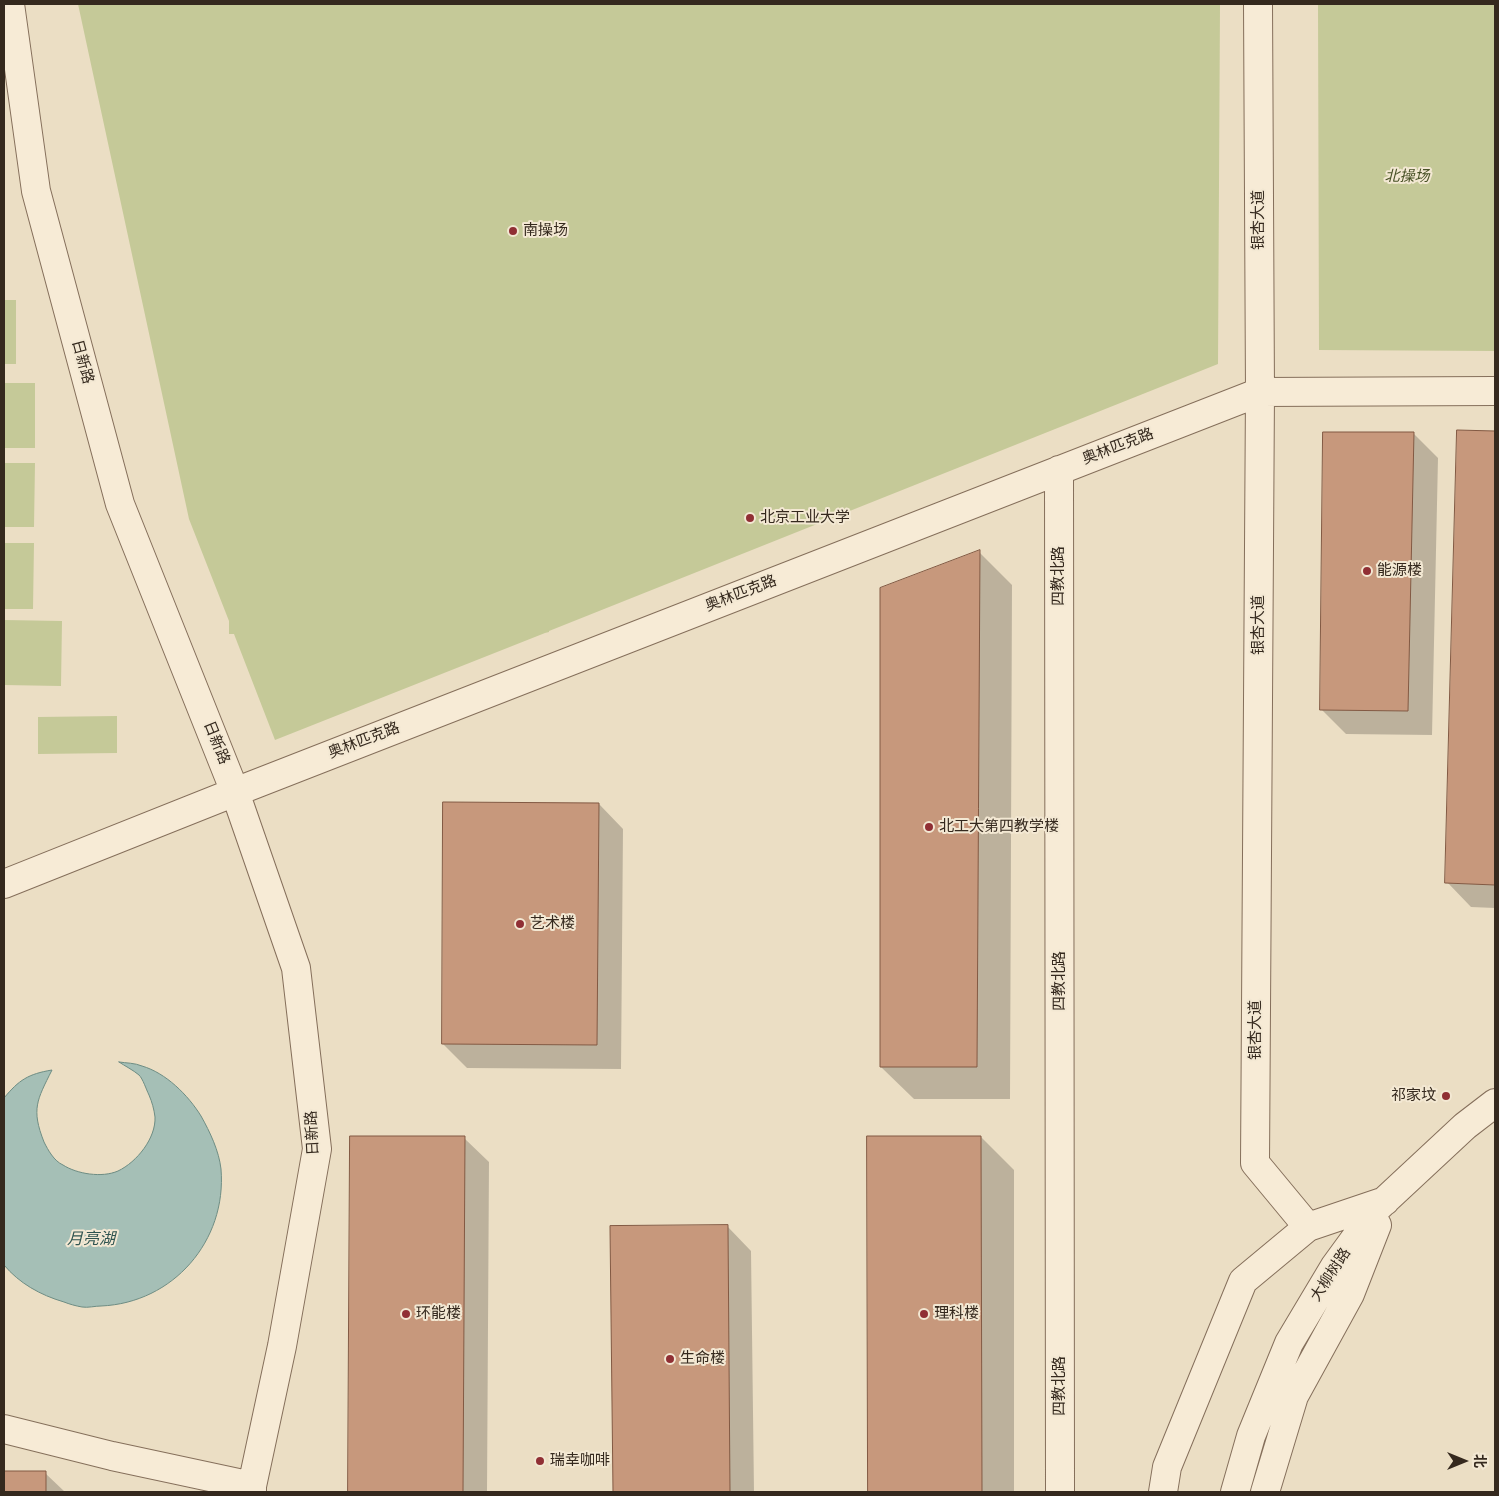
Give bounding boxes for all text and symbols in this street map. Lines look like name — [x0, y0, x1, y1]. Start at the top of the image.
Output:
park label: 北操场 — [1385, 168, 1429, 186]
street label: 银杏大道 — [1250, 190, 1268, 250]
place label: 南操场 — [523, 222, 568, 240]
marker: 南操场 — [507, 225, 519, 237]
street label: 日新路 — [67, 338, 97, 386]
street label: 奥林匹克路 — [1080, 425, 1156, 469]
place label: 北京工业大学 — [760, 509, 850, 527]
marker: 北京工业大学 — [744, 512, 756, 524]
street label: 四教北路 — [1050, 546, 1068, 606]
place label: 能源楼 — [1377, 562, 1422, 580]
marker: 能源楼 — [1361, 565, 1373, 577]
street label: 奥林匹克路 — [703, 572, 779, 616]
street label: 银杏大道 — [1250, 595, 1268, 655]
street label: 日新路 — [199, 719, 233, 767]
street label: 奥林匹克路 — [326, 719, 402, 763]
place label: 北工大第四教学楼 — [939, 818, 1059, 836]
marker: 北工大第四教学楼 — [923, 821, 935, 833]
place label: 艺术楼 — [530, 915, 575, 933]
marker: 艺术楼 — [514, 918, 526, 930]
street label: 四教北路 — [1051, 951, 1069, 1011]
street label: 银杏大道 — [1247, 1000, 1265, 1060]
place label: 祁家坟 — [1391, 1087, 1436, 1105]
marker: 祁家坟 — [1440, 1090, 1452, 1102]
street label: 日新路 — [303, 1110, 323, 1156]
water label: 月亮湖 — [67, 1230, 115, 1250]
street label: 大柳树路 — [1307, 1245, 1355, 1305]
place label: 环能楼 — [416, 1305, 461, 1323]
place label: 理科楼 — [934, 1305, 979, 1323]
marker: 环能楼 — [400, 1308, 412, 1320]
marker: 理科楼 — [918, 1308, 930, 1320]
place label: 生命楼 — [680, 1350, 725, 1368]
marker: 生命楼 — [664, 1353, 676, 1365]
street label: 四教北路 — [1051, 1356, 1069, 1416]
north arrow — [1439, 1436, 1489, 1486]
place label: 瑞幸咖啡 — [550, 1452, 610, 1470]
text: 北 — [1472, 1454, 1487, 1468]
marker: 瑞幸咖啡 — [534, 1455, 546, 1467]

